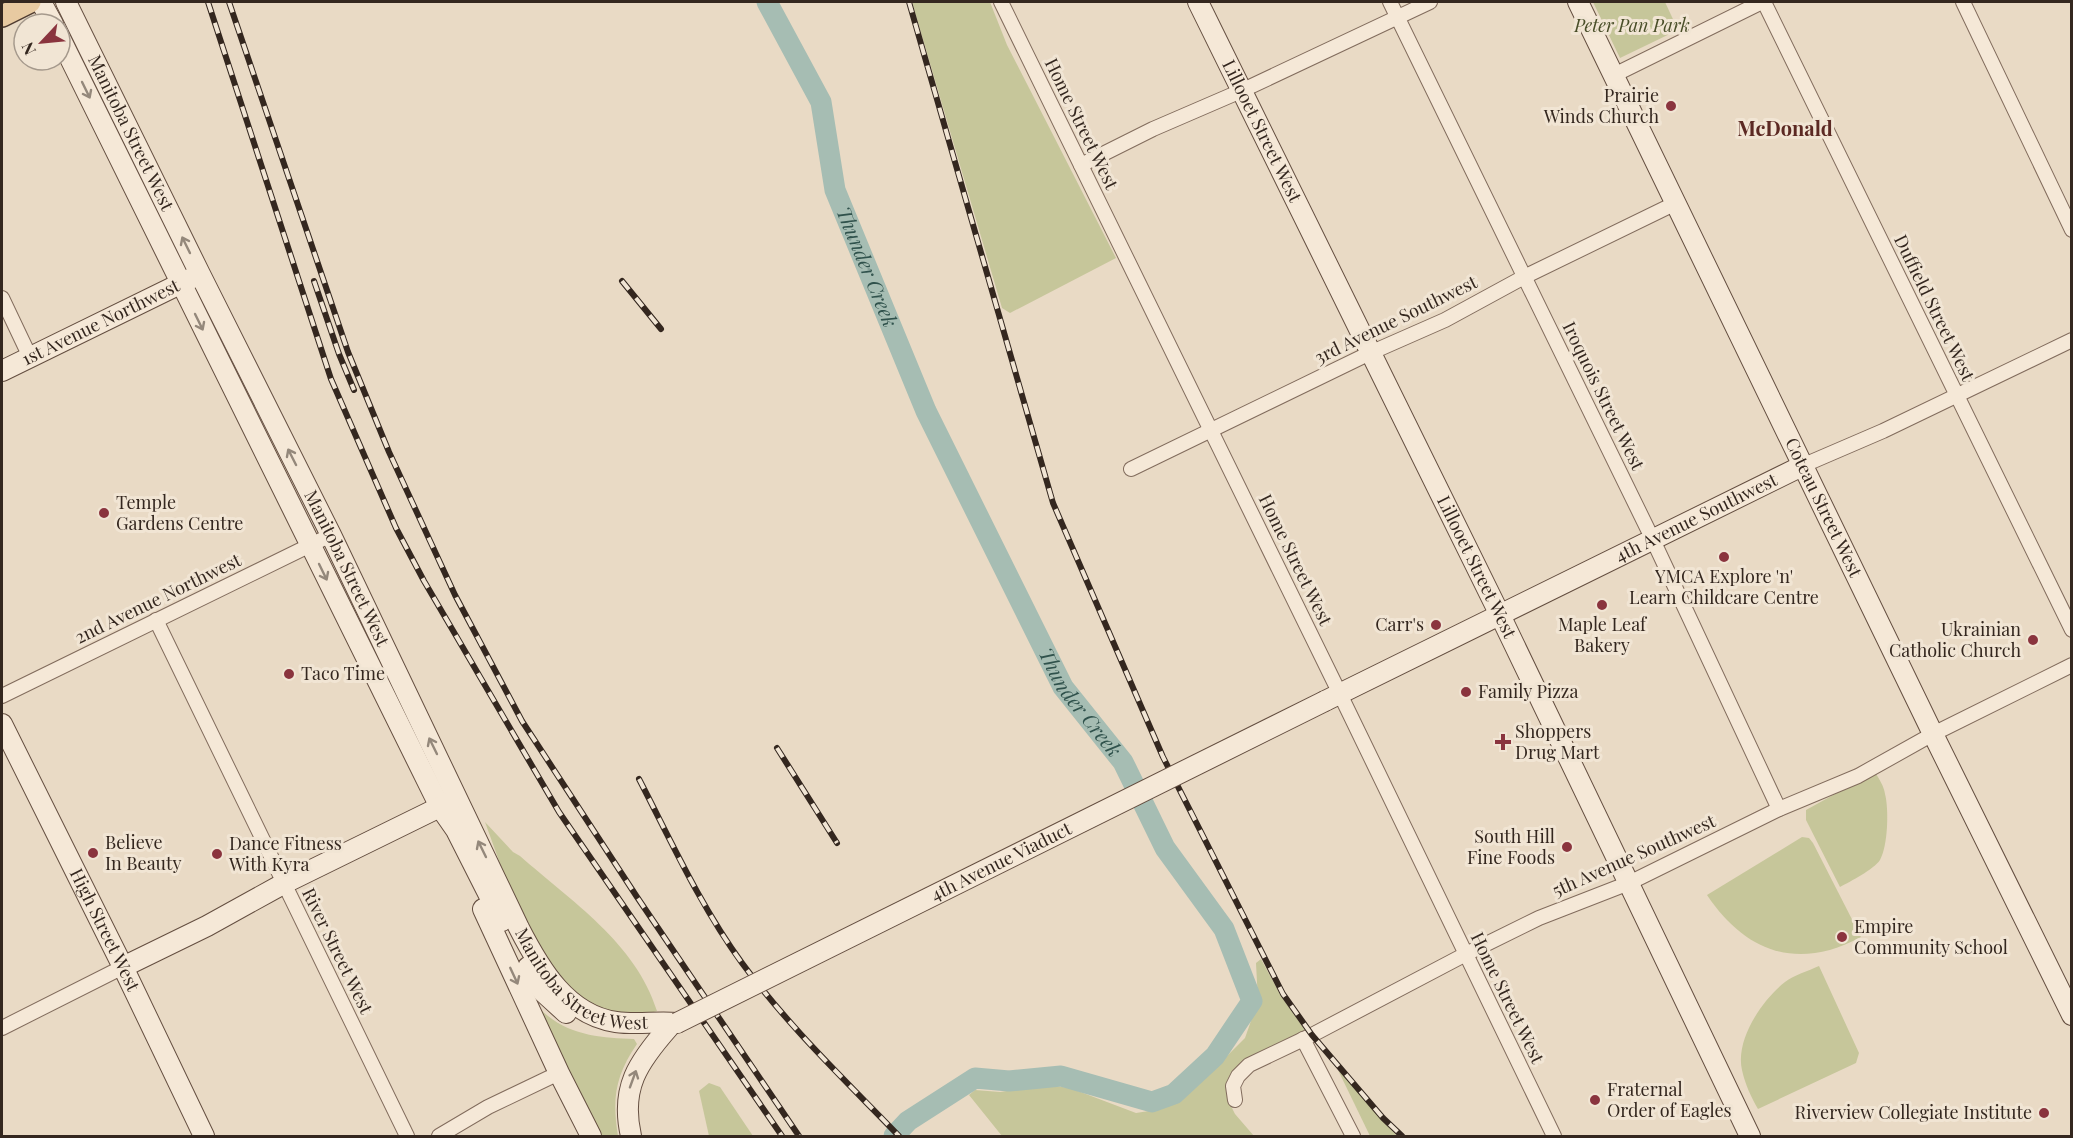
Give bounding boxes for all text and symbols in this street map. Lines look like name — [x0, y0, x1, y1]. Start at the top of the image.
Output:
north arrow — [12, 12, 72, 72]
park label: Peter Pan Park — [1573, 13, 1690, 37]
text: N — [16, 39, 40, 59]
street label: Manitoba Street West — [83, 51, 180, 215]
street label: Home Street West — [1040, 54, 1124, 194]
street label: Lillooet Street West — [1217, 55, 1308, 207]
one-way arrow — [81, 81, 93, 99]
place label: Prairie Winds Church — [1543, 83, 1659, 128]
marker: Prairie Winds Church — [1664, 99, 1678, 113]
district label: McDonald — [1737, 114, 1833, 141]
water label: Thunder Creek — [831, 202, 905, 331]
street label: Duffield Street West — [1889, 230, 1981, 385]
one-way arrow — [179, 237, 191, 255]
street label: 3rd Avenue Southwest — [1310, 269, 1481, 369]
street label: 1st Avenue Northwest — [17, 273, 184, 371]
one-way arrow — [194, 313, 205, 331]
street label: Iroquois Street West — [1558, 317, 1651, 474]
street label: Coteau Street West — [1780, 434, 1868, 582]
one-way arrow — [286, 449, 297, 467]
street label: 4th Avenue Southwest — [1611, 467, 1782, 567]
street label: Manitoba Street West — [299, 486, 396, 650]
place label: Temple Gardens Centre — [116, 490, 243, 535]
street label: Home Street West — [1254, 490, 1338, 630]
street label: Lillooet Street West — [1432, 491, 1523, 643]
marker: Temple Gardens Centre — [97, 506, 111, 520]
street label: 2nd Avenue Northwest — [71, 547, 245, 649]
marker: YMCA Explore 'n' Learn Childcare Centre — [1717, 550, 1731, 564]
one-way arrow — [318, 563, 330, 581]
place label: YMCA Explore 'n' Learn Childcare Centre — [1629, 564, 1819, 609]
marker: Maple Leaf Bakery — [1595, 598, 1609, 612]
place label: Carr's — [1375, 612, 1424, 636]
place label: Maple Leaf Bakery — [1558, 612, 1648, 657]
place label: Ukrainian Catholic Church — [1889, 617, 2021, 662]
marker: Carr's — [1429, 618, 1443, 632]
marker: Ukrainian Catholic Church — [2026, 633, 2040, 647]
water label: Thunder Creek — [1034, 643, 1129, 762]
place label: Taco Time — [301, 661, 385, 685]
marker: Taco Time — [282, 667, 296, 681]
place label: Family Pizza — [1478, 679, 1578, 703]
marker: Family Pizza — [1459, 685, 1473, 699]
place label: Shoppers Drug Mart — [1515, 719, 1600, 764]
marker: Shoppers Drug Mart — [1496, 735, 1510, 749]
one-way arrow — [426, 737, 438, 755]
street label: 5th Avenue Southwest — [1548, 808, 1720, 902]
street label: 4th Avenue Viaduct — [926, 816, 1076, 906]
place label: South Hill Fine Foods — [1467, 824, 1555, 869]
place label: Believe In Beauty — [105, 830, 182, 875]
place label: Dance Fitness With Kyra — [228, 831, 342, 876]
one-way arrow — [476, 840, 488, 858]
marker: South Hill Fine Foods — [1560, 840, 1574, 854]
marker: Believe In Beauty — [86, 846, 100, 860]
marker: Dance Fitness With Kyra — [210, 847, 224, 861]
street label: High Street West — [65, 864, 146, 995]
street label: River Street West — [297, 884, 379, 1018]
place label: Empire Community School — [1854, 914, 2008, 959]
street label: Manitoba Street West — [510, 923, 649, 1034]
street label: Home Street West — [1466, 928, 1550, 1068]
marker: Empire Community School — [1835, 930, 1849, 944]
one-way arrow — [509, 966, 521, 984]
one-way arrow — [628, 1070, 639, 1089]
place label: Fraternal Order of Eagles — [1607, 1077, 1732, 1122]
marker: Fraternal Order of Eagles — [1588, 1093, 1602, 1107]
place label: Riverview Collegiate Institute — [1794, 1100, 2032, 1124]
marker: Riverview Collegiate Institute — [2037, 1106, 2051, 1120]

